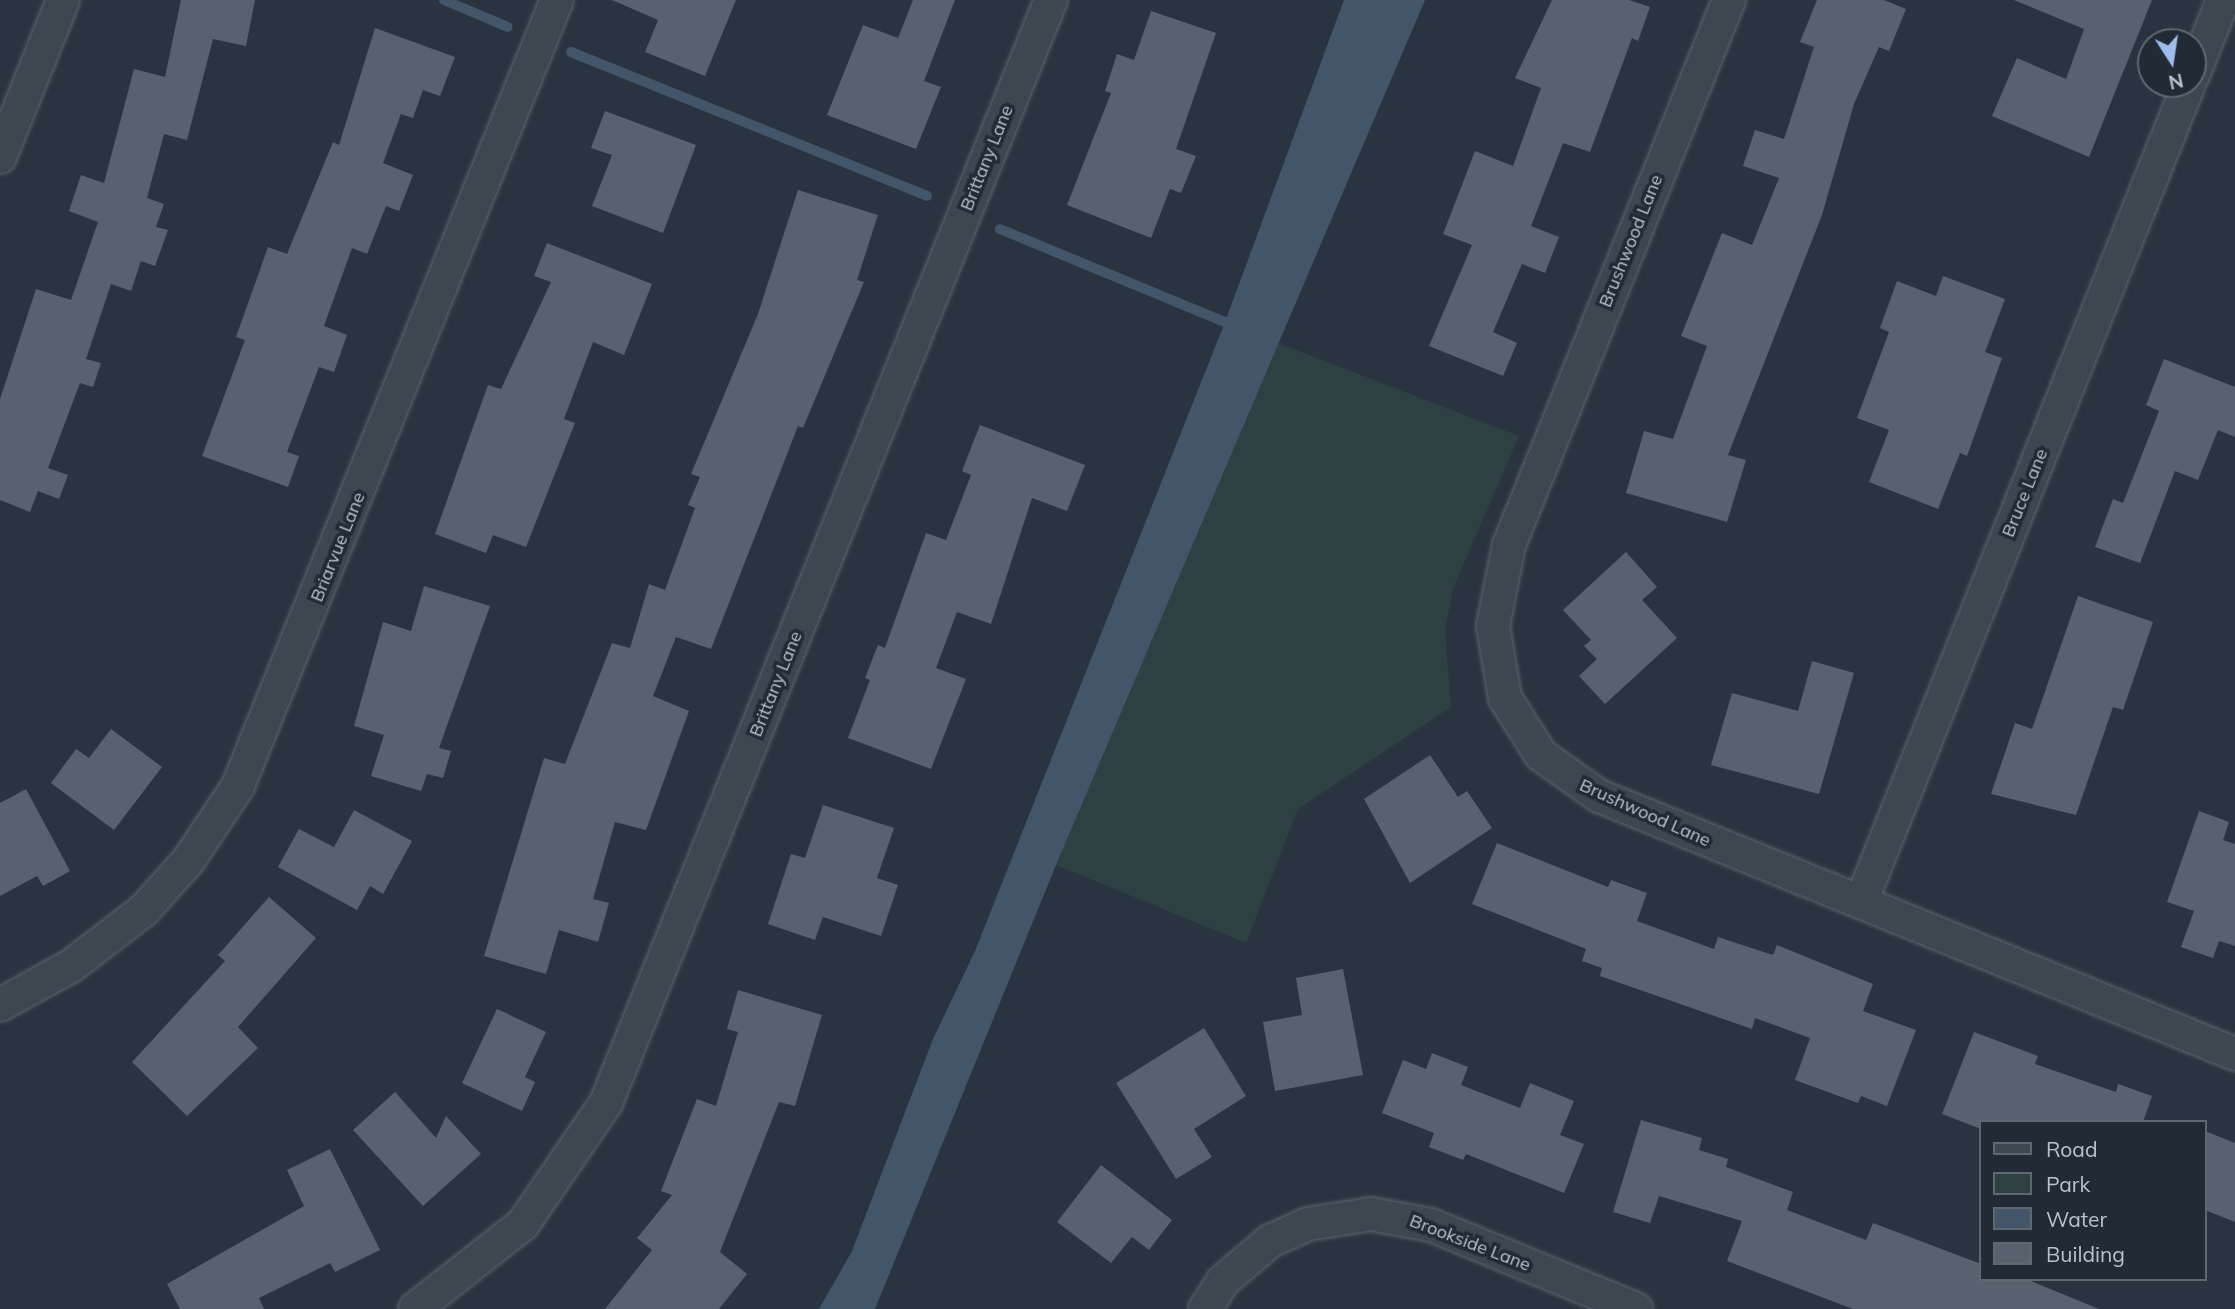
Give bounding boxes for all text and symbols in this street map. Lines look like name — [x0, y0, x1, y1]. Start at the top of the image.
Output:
north arrow — [2137, 28, 2207, 98]
text: N — [2166, 68, 2185, 95]
street label: Brittany Lane — [956, 102, 1018, 214]
street label: Brushwood Lane — [1595, 172, 1667, 310]
street label: Bruce Lane — [1998, 446, 2052, 540]
street label: Briarvue Lane — [306, 489, 370, 605]
street label: Brittany Lane — [745, 628, 807, 740]
street label: Brushwood Lane — [1576, 774, 1714, 852]
legend — [1980, 1120, 2207, 1281]
text: Road — [2046, 1136, 2097, 1162]
text: Park — [2046, 1171, 2090, 1197]
text: Water — [2046, 1206, 2107, 1232]
street label: Brookside Lane — [1406, 1210, 1534, 1276]
text: Building — [2046, 1241, 2125, 1267]

